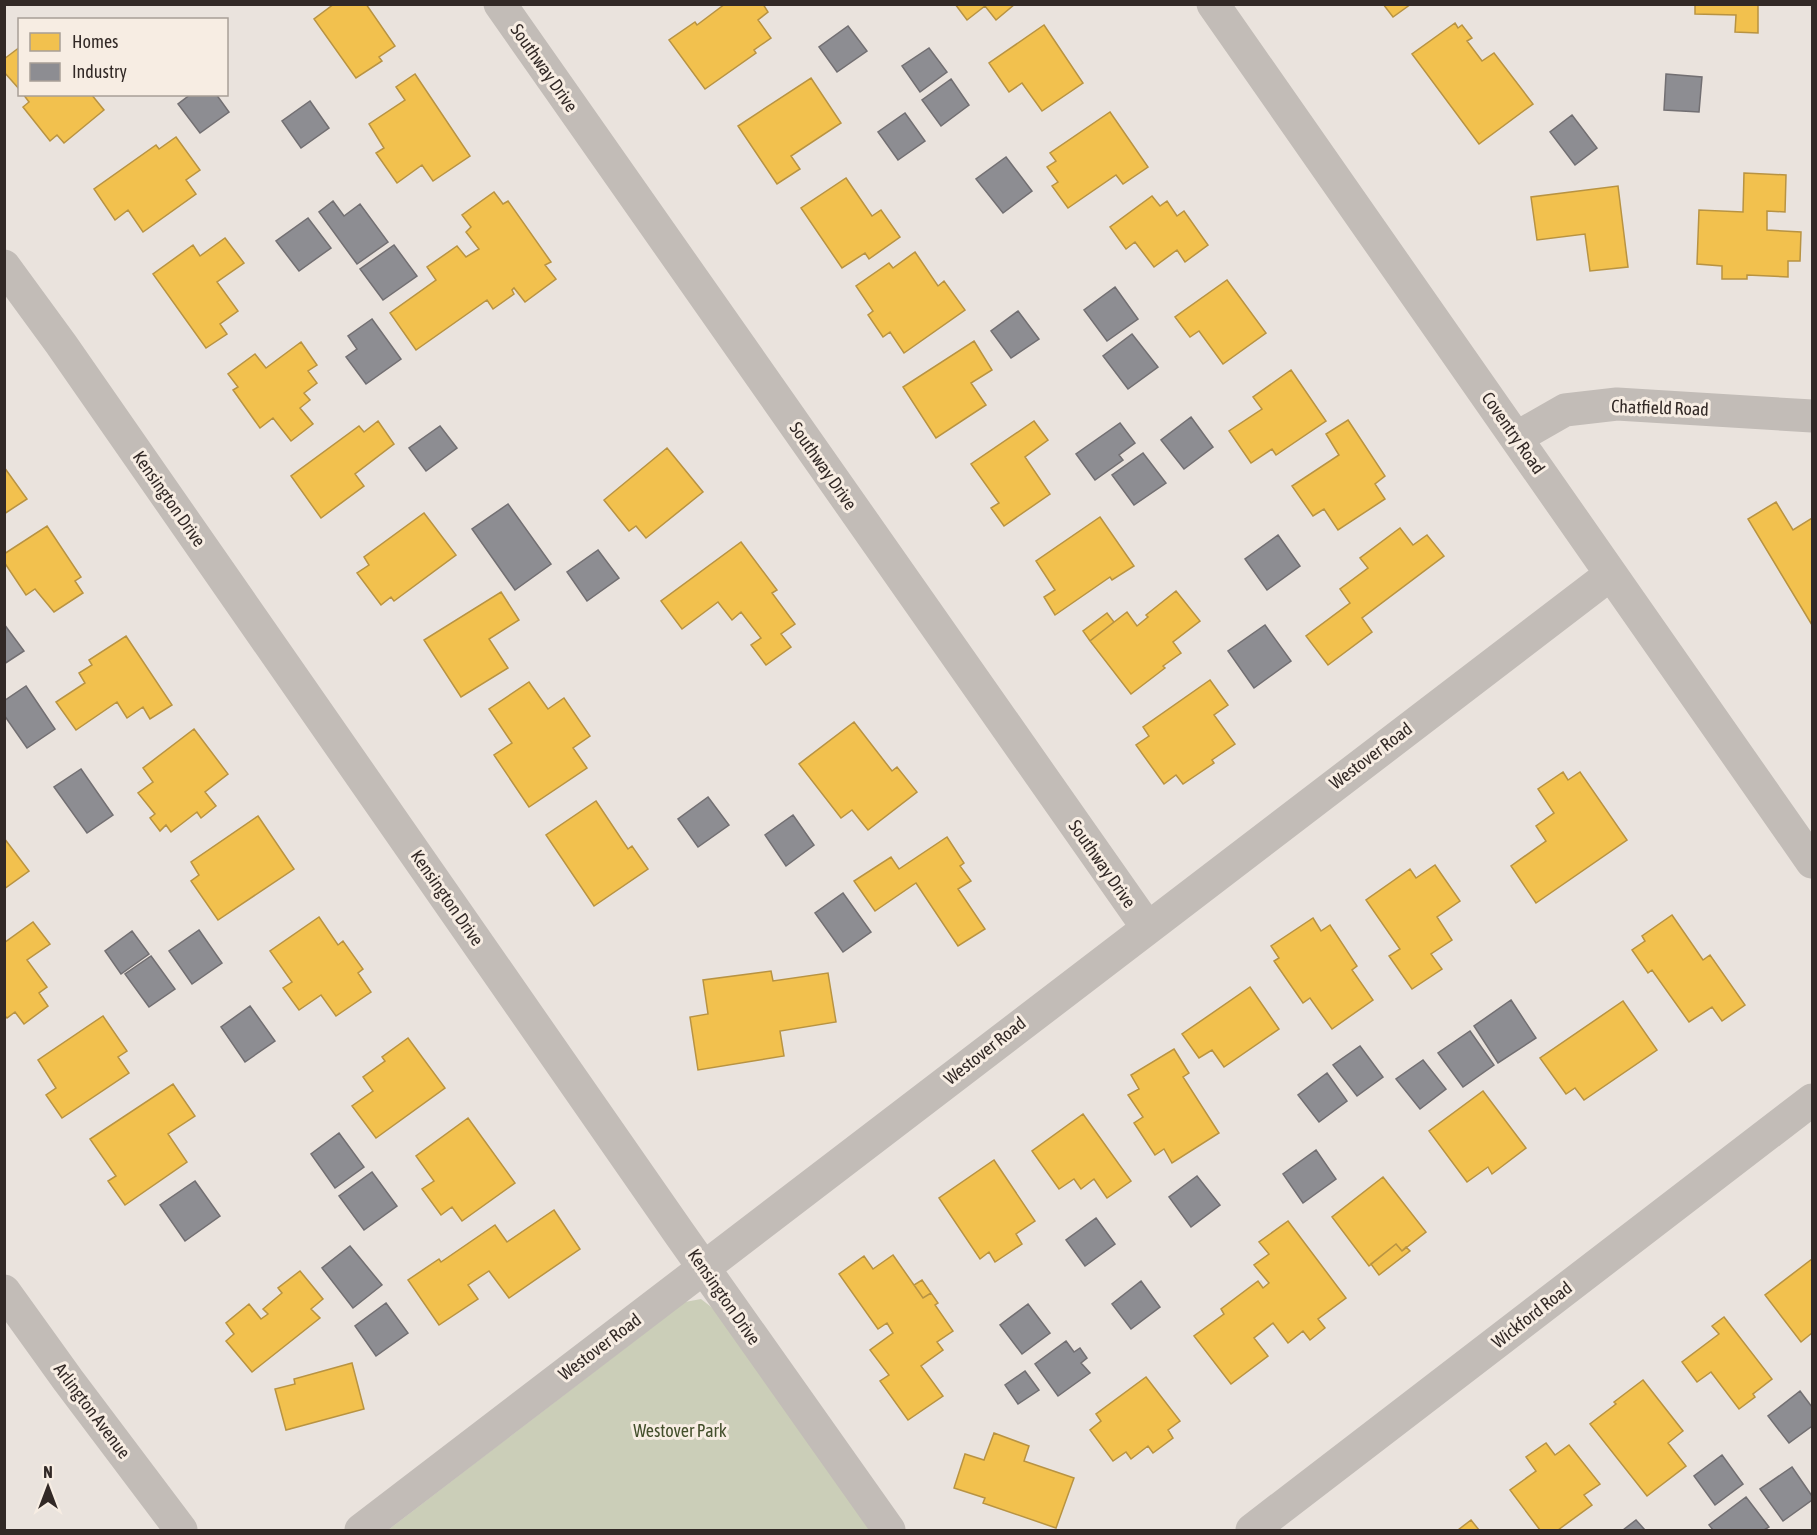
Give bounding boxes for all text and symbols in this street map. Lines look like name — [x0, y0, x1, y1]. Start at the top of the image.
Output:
legend — [18, 18, 228, 96]
street label: Southway Drive — [506, 20, 582, 116]
text: Homes — [72, 31, 118, 52]
text: Industry — [72, 61, 127, 82]
street label: Coventry Road — [1477, 388, 1549, 478]
street label: Chatfield Road — [1611, 395, 1709, 420]
street label: Southway Drive — [785, 418, 861, 514]
street label: Kensington Drive — [129, 447, 210, 551]
street label: Westover Road — [1325, 718, 1416, 793]
street label: Southway Drive — [1064, 816, 1140, 912]
street label: Kensington Drive — [407, 846, 488, 950]
street label: Westover Road — [940, 1012, 1030, 1089]
street label: Kensington Drive — [684, 1245, 765, 1349]
street label: Wickford Road — [1487, 1277, 1576, 1352]
street label: Westover Road — [554, 1309, 645, 1384]
street label: Arlington Avenue — [50, 1359, 135, 1463]
park label: Westover Park — [633, 1420, 727, 1441]
north arrow — [18, 1457, 78, 1517]
text: N — [43, 1463, 53, 1481]

